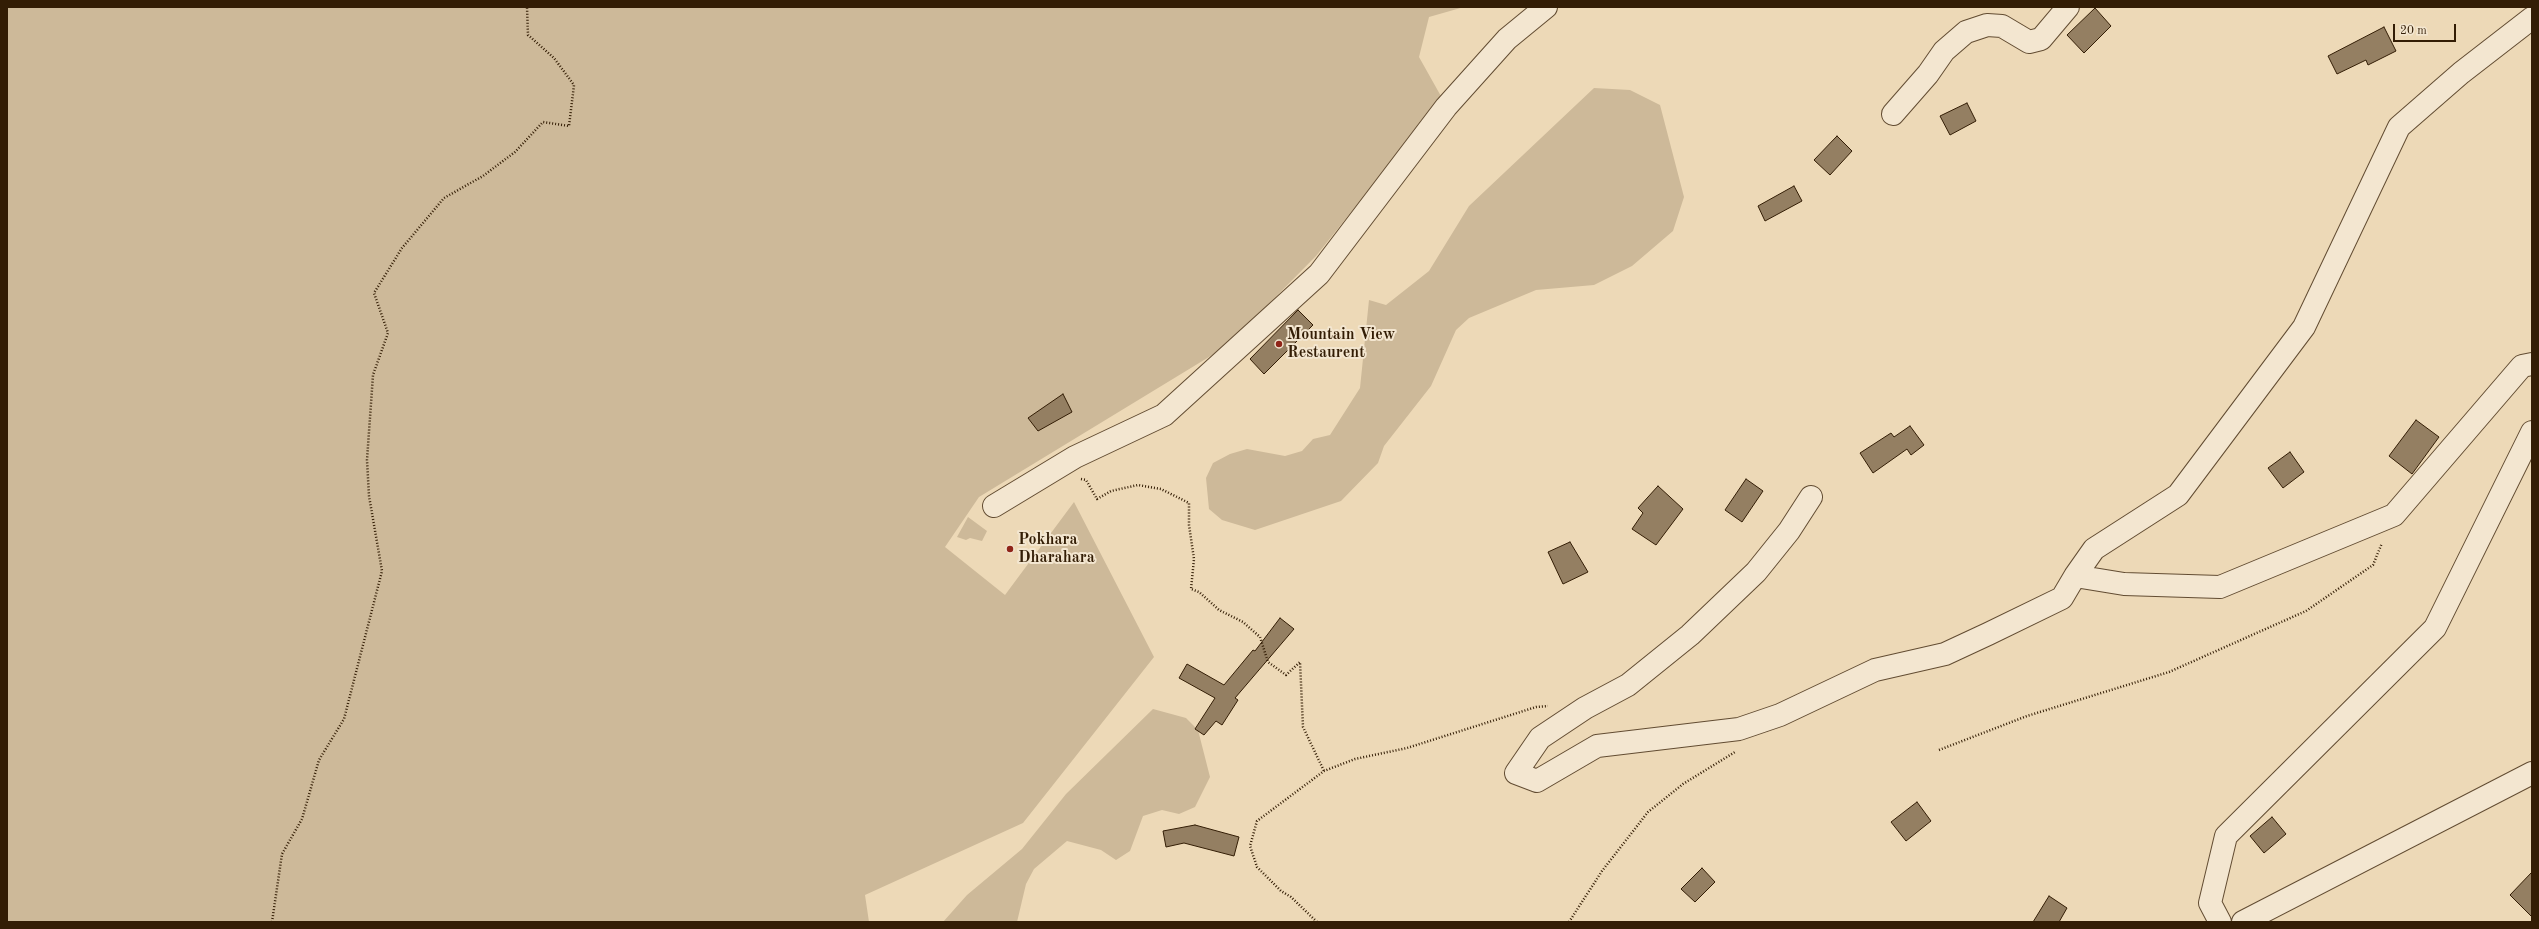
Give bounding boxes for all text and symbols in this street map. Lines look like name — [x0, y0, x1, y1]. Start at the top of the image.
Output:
scale bar — [2395, 16, 2458, 42]
text: 20 m — [2400, 25, 2427, 37]
place label: Mountain View Restaurent — [1287, 325, 1395, 363]
marker: Mountain View Restaurent — [1274, 339, 1284, 349]
place label: Pokhara Dharahara — [1018, 530, 1095, 568]
marker: Pokhara Dharahara — [1005, 544, 1015, 554]

